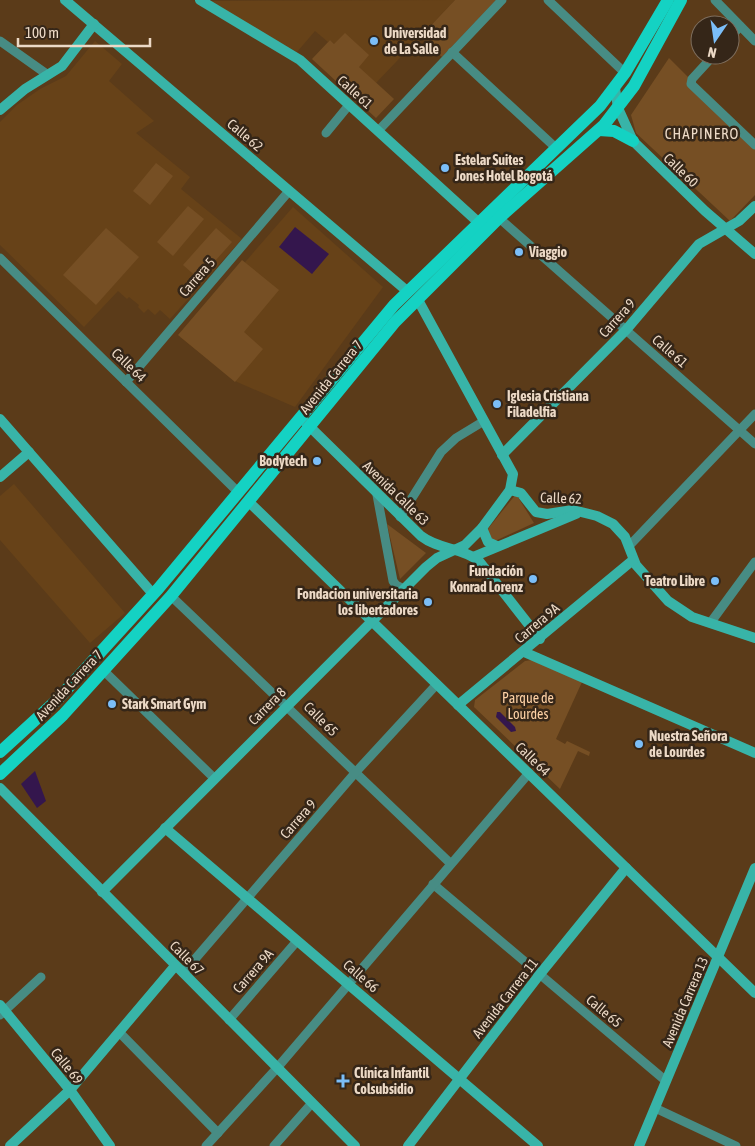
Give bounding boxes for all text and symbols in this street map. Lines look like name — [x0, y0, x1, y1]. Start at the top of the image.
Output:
scale bar — [18, 15, 150, 47]
north arrow — [690, 15, 740, 65]
text: 100 m — [25, 24, 59, 41]
place label: Universidad de La Salle — [384, 25, 447, 57]
marker: Universidad de La Salle — [368, 35, 380, 47]
text: N — [706, 44, 718, 61]
street label: Calle 61 — [334, 72, 376, 112]
street label: Calle 62 — [224, 116, 266, 154]
district label: CHAPINERO — [665, 125, 739, 142]
street label: Calle 60 — [661, 150, 702, 190]
place label: Estelar Suites Jones Hotel Bogotá — [454, 152, 553, 184]
marker: Estelar Suites Jones Hotel Bogotá — [439, 162, 451, 174]
place label: Viaggio — [528, 244, 568, 260]
marker: Viaggio — [513, 246, 525, 258]
street label: Carrera 5 — [176, 254, 218, 300]
street label: Carrera 9 — [596, 295, 638, 341]
street label: Calle 61 — [649, 331, 691, 371]
street label: Avenida Carrera 7 — [296, 337, 366, 417]
street label: Calle 64 — [109, 345, 150, 385]
place label: Iglesia Cristiana Filadelfia — [507, 388, 589, 420]
marker: Iglesia Cristiana Filadelfia — [491, 398, 503, 410]
place label: Bodytech — [259, 453, 307, 469]
marker: Bodytech — [311, 455, 323, 467]
street label: Avenida Calle 63 — [360, 458, 432, 528]
street label: Calle 62 — [540, 489, 582, 507]
place label: Fundación Konrad Lorenz — [450, 563, 523, 595]
marker: Fundación Konrad Lorenz — [527, 573, 539, 585]
place label: Teatro Libre — [644, 573, 705, 589]
marker: Teatro Libre — [709, 575, 721, 587]
place label: Fondacion universitaria los libertadores — [297, 586, 418, 618]
marker: Fondacion universitaria los libertadores — [422, 596, 434, 608]
street label: Carrera 9A — [511, 600, 563, 646]
street label: Avenida Carrera 7 — [32, 647, 106, 723]
street label: Carrera 8 — [245, 684, 289, 728]
park label: Parque de Lourdes — [502, 690, 554, 722]
place label: Stark Smart Gym — [122, 696, 206, 712]
marker: Stark Smart Gym — [106, 698, 118, 710]
street label: Calle 65 — [301, 699, 341, 739]
place label: Nuestra Señora de Lourdes — [649, 728, 728, 760]
marker: Nuestra Señora de Lourdes — [633, 738, 645, 750]
street label: Calle 64 — [513, 739, 554, 779]
street label: Carrera 9 — [277, 796, 319, 842]
street label: Calle 67 — [167, 938, 207, 978]
street label: Carrera 9A — [230, 946, 277, 996]
street label: Avenida Carrera 13 — [659, 954, 711, 1050]
street label: Avenida Carrera 11 — [469, 955, 541, 1041]
street label: Calle 66 — [340, 956, 382, 996]
street label: Calle 65 — [583, 992, 625, 1030]
street label: Calle 69 — [48, 1045, 86, 1087]
place label: Clínica Infantil Colsubsidio — [354, 1065, 430, 1097]
marker: Clínica Infantil Colsubsidio — [336, 1074, 350, 1088]

